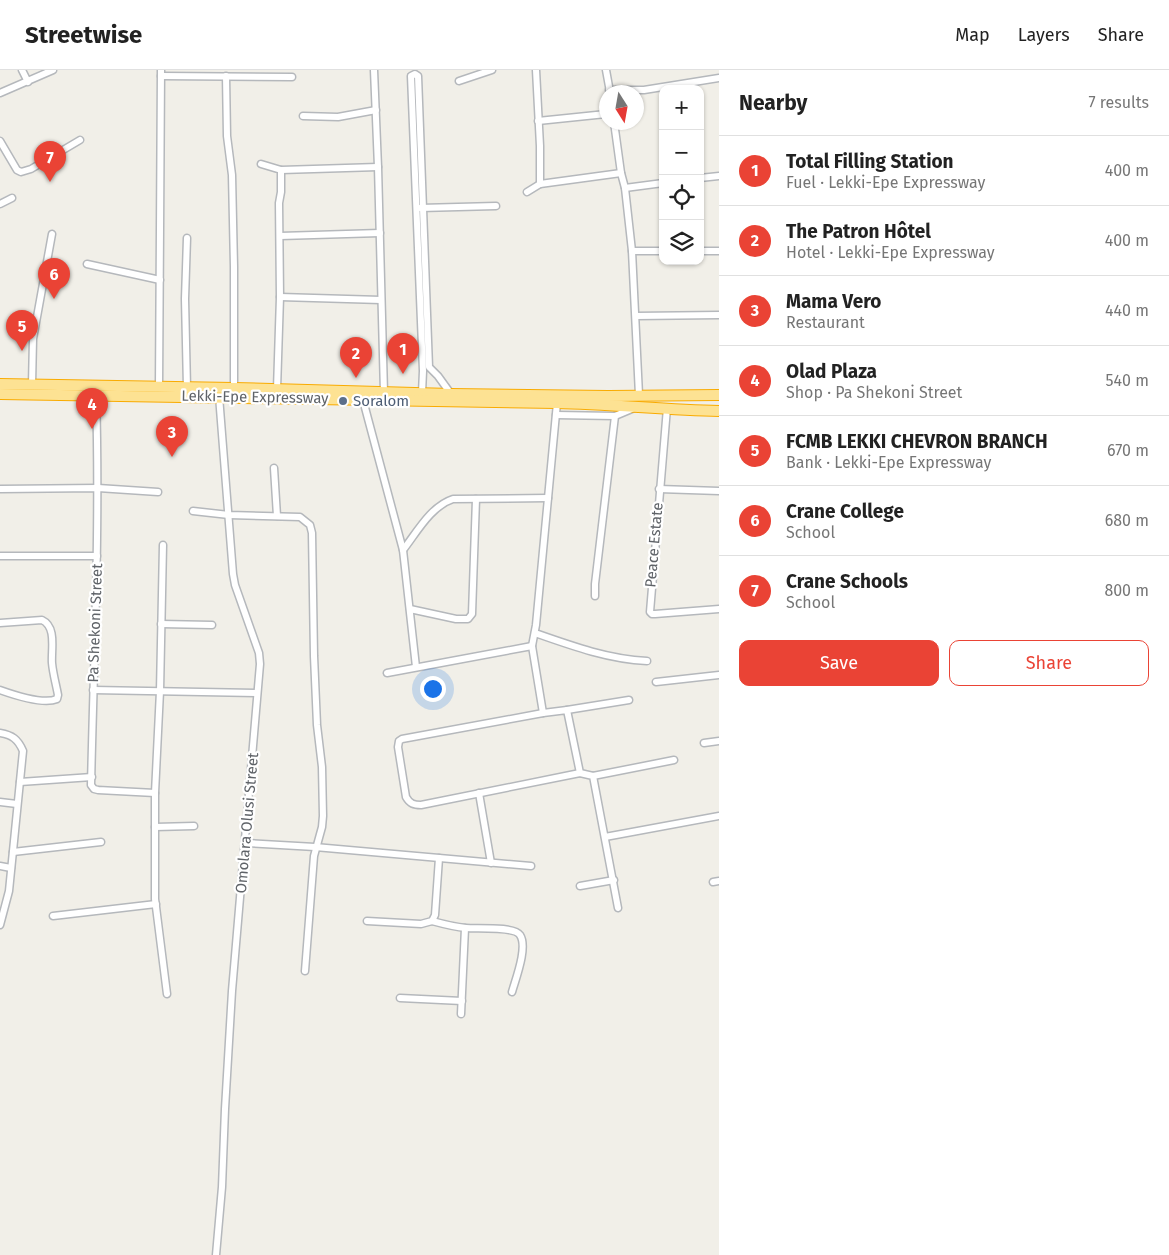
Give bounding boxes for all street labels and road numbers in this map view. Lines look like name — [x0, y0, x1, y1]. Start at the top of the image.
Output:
street label: Lekki-Epe Expressway — [181, 387, 329, 407]
street label: Peace Estate — [641, 502, 667, 588]
street label: Pa Shekoni Street — [84, 563, 106, 683]
street label: Omolara Olusi Street — [232, 751, 262, 894]

